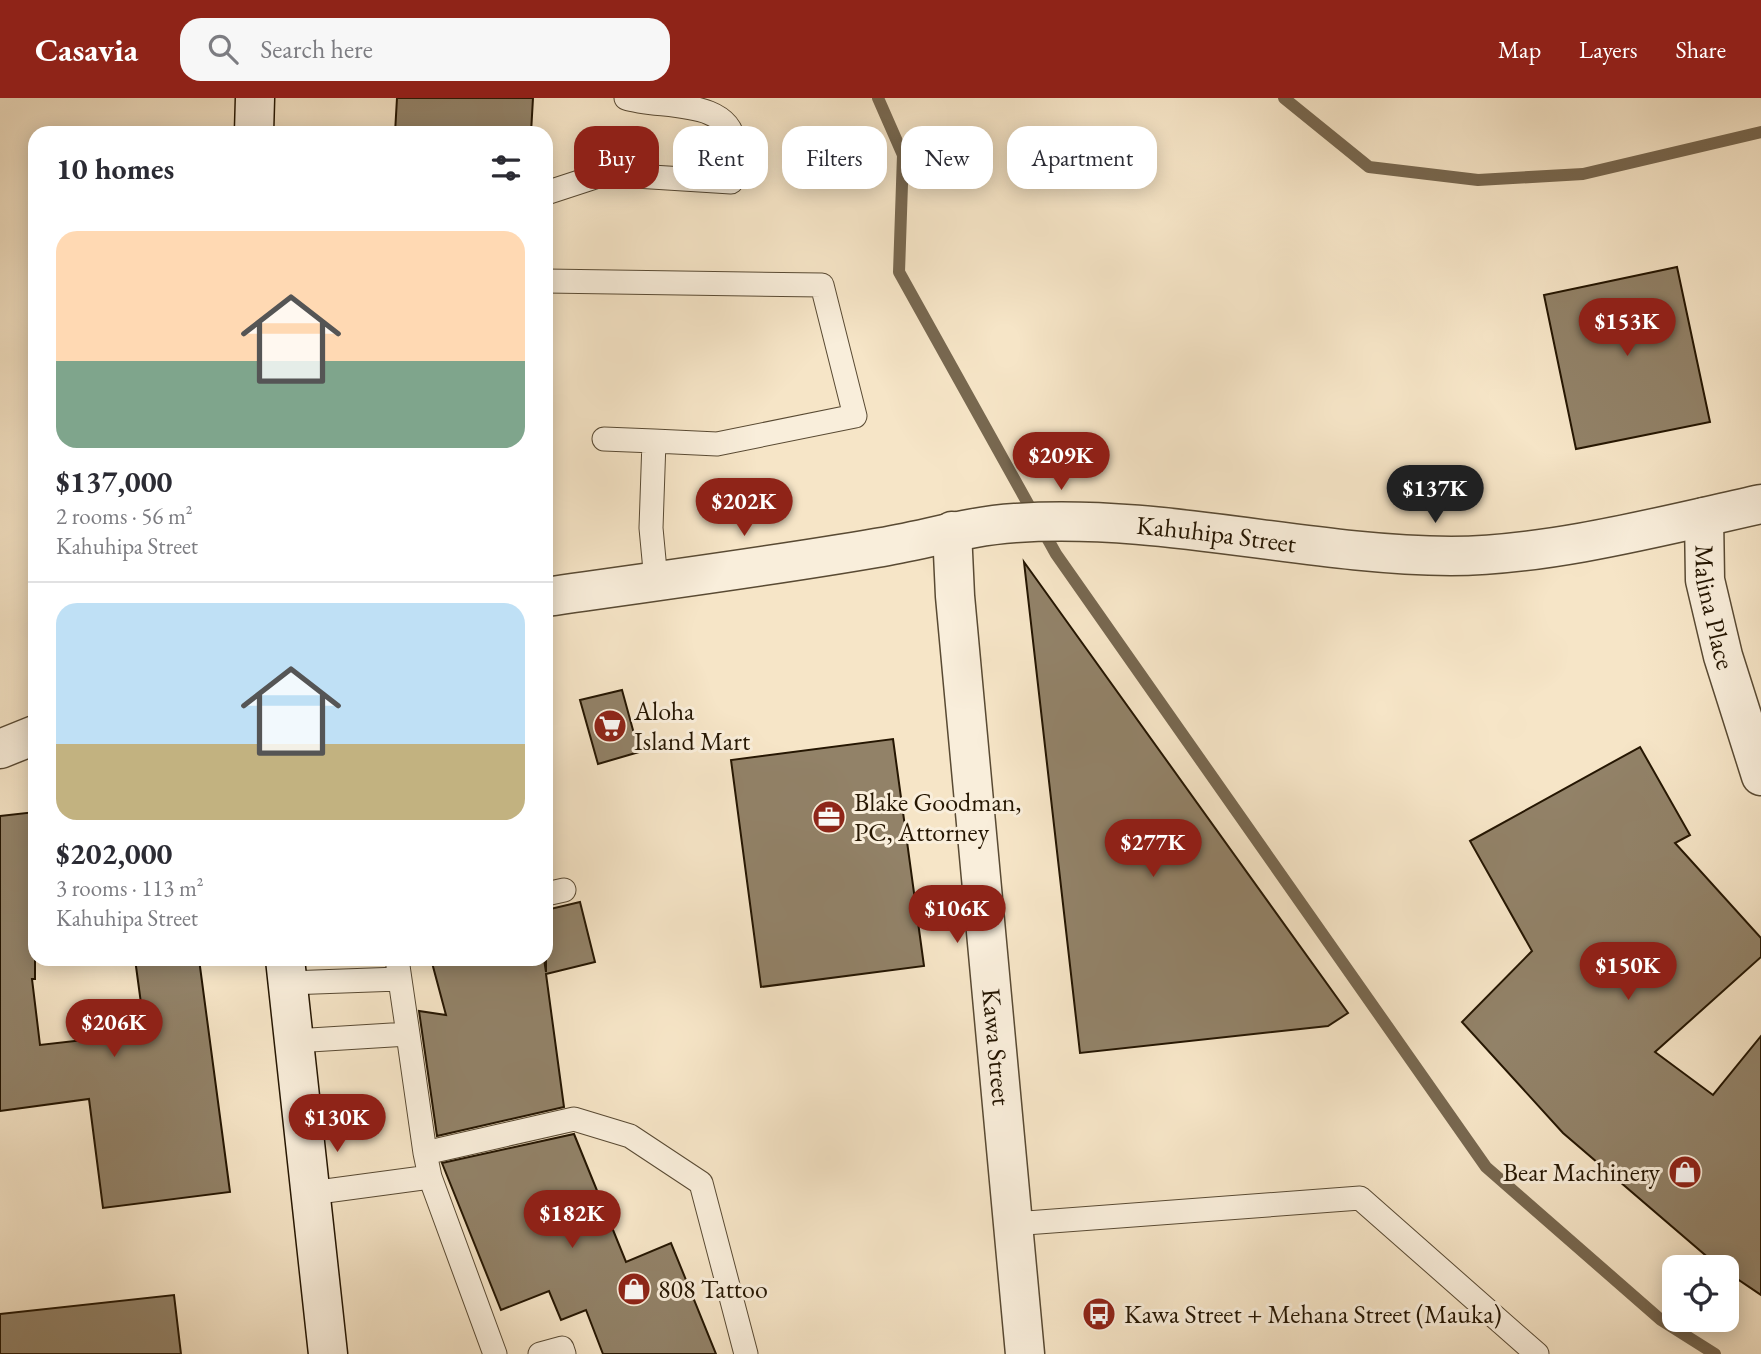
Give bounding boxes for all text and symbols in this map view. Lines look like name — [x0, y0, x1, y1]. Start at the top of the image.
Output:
search box — [180, 18, 670, 81]
text: Casavia — [35, 28, 138, 71]
icon: search — [204, 30, 242, 68]
text: Search here — [260, 32, 373, 66]
text: Map — [1498, 34, 1541, 65]
text: Layers — [1579, 34, 1638, 65]
text: Share — [1676, 34, 1726, 65]
chip: Buy — [574, 126, 659, 189]
chip: Rent — [673, 126, 768, 189]
chip: Filters — [782, 126, 887, 189]
chip: New — [901, 126, 993, 189]
chip: Apartment — [1007, 126, 1157, 189]
text: 10 homes — [56, 149, 174, 188]
icon: filters — [487, 149, 525, 187]
icon: home — [228, 276, 354, 402]
pin: $153K — [1578, 299, 1676, 358]
text: $153K — [1595, 306, 1659, 336]
pin: $209K — [1012, 432, 1110, 492]
text: $209K — [1029, 440, 1093, 470]
text: $137,000 — [56, 462, 172, 501]
pin: $137K — [1386, 466, 1484, 525]
text: $137K — [1403, 473, 1467, 503]
pin: $202K — [695, 478, 793, 538]
text: $202K — [712, 486, 776, 516]
text: 2 rooms · 56 m² — [56, 501, 193, 531]
street label: Kahuhipa Street — [1135, 508, 1298, 560]
text: Kahuhipa Street — [56, 531, 198, 561]
street label: Malina Place — [1687, 545, 1743, 674]
icon: home — [228, 648, 354, 774]
place label: Aloha Island Mart — [633, 694, 750, 758]
supermarket icon: Aloha Island Mart — [591, 707, 629, 745]
place label: Blake Goodman, PC, Attorney — [854, 785, 1022, 849]
office icon: Blake Goodman, PC, Attorney — [810, 798, 848, 836]
pin: $277K — [1104, 820, 1202, 879]
text: $277K — [1121, 827, 1185, 857]
text: $202,000 — [56, 834, 172, 873]
text: 3 rooms · 113 m² — [56, 873, 204, 903]
pin: $106K — [908, 886, 1006, 945]
text: $106K — [925, 893, 989, 923]
text: Kahuhipa Street — [56, 903, 198, 933]
pin: $150K — [1579, 942, 1677, 1002]
text: $150K — [1596, 950, 1660, 980]
street label: Kawa Street — [974, 987, 1019, 1107]
pin: $206K — [65, 1000, 163, 1059]
text: $206K — [82, 1007, 146, 1037]
pin: $130K — [288, 1094, 386, 1154]
text: $130K — [305, 1102, 369, 1132]
shop icon: Bear Machinery — [1666, 1153, 1704, 1191]
place label: Bear Machinery — [1503, 1155, 1661, 1189]
pin: $182K — [523, 1190, 621, 1250]
text: $182K — [540, 1198, 604, 1228]
map controls — [1662, 1255, 1739, 1332]
button: locate — [1662, 1255, 1739, 1332]
shop icon: 808 Tattoo — [615, 1270, 653, 1308]
place label: 808 Tattoo — [658, 1272, 768, 1306]
bus stop icon: Kawa Street + Mehana Street (Mauka) — [1080, 1295, 1118, 1333]
place label: Kawa Street + Mehana Street (Mauka) — [1124, 1297, 1502, 1331]

